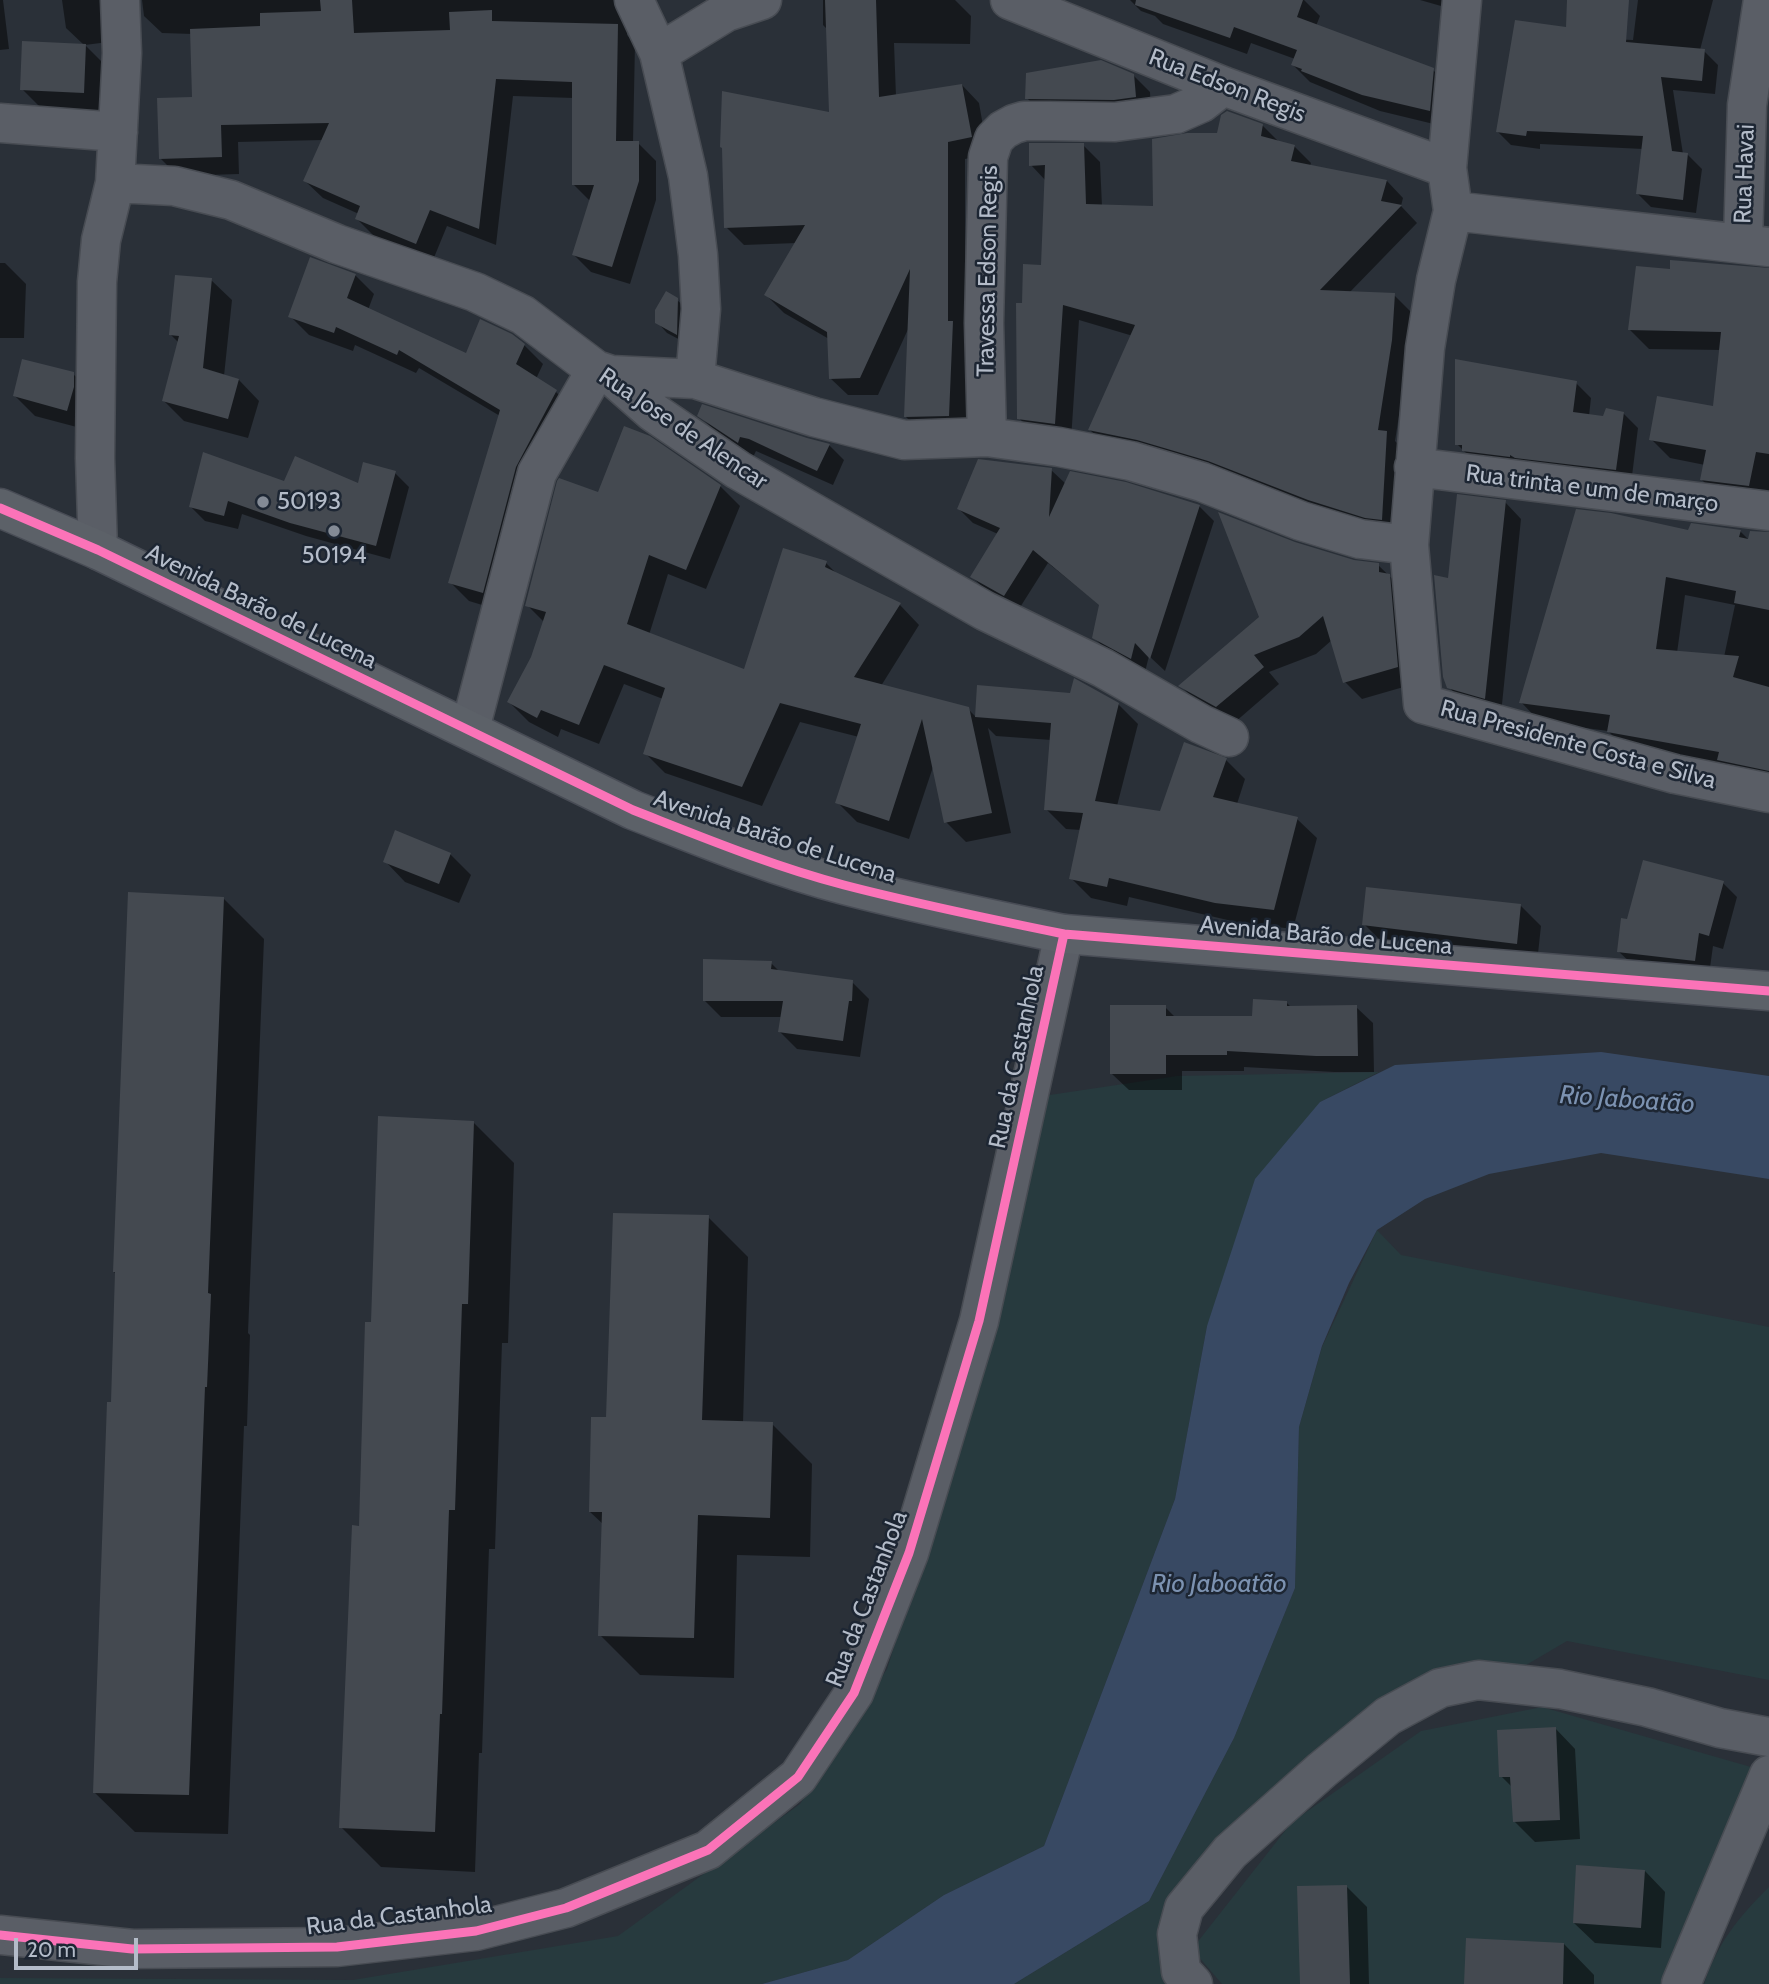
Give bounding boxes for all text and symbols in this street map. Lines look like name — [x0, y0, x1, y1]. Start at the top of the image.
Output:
street label: Rua Edson Regis — [1145, 43, 1309, 129]
street label: Rua Havai — [1729, 124, 1761, 224]
street label: Travessa Edson Regis — [972, 165, 1004, 377]
street label: Rua Jose de Alencar — [593, 362, 773, 496]
street label: Rua trinta e um de março — [1464, 459, 1720, 519]
place label: 50193 — [277, 488, 341, 516]
marker: 50193 — [255, 494, 271, 510]
marker: 50194 — [326, 523, 342, 539]
street label: Avenida Barão de Lucena — [141, 539, 381, 675]
place label: 50194 — [301, 542, 367, 570]
street label: Rua Presidente Costa e Silva — [1437, 694, 1719, 796]
street label: Avenida Barão de Lucena — [650, 784, 900, 890]
street label: Avenida Barão de Lucena — [1199, 911, 1453, 961]
street label: Rua da Castanhola — [984, 963, 1050, 1151]
water label: Rio Jaboatão — [1558, 1080, 1696, 1120]
street label: Rua da Castanhola — [820, 1507, 914, 1691]
water label: Rio Jaboatão — [1151, 1568, 1287, 1600]
street label: Rua da Castanhola — [305, 1890, 493, 1942]
scale bar — [18, 1924, 142, 1968]
text: 20 m — [27, 1937, 76, 1962]

